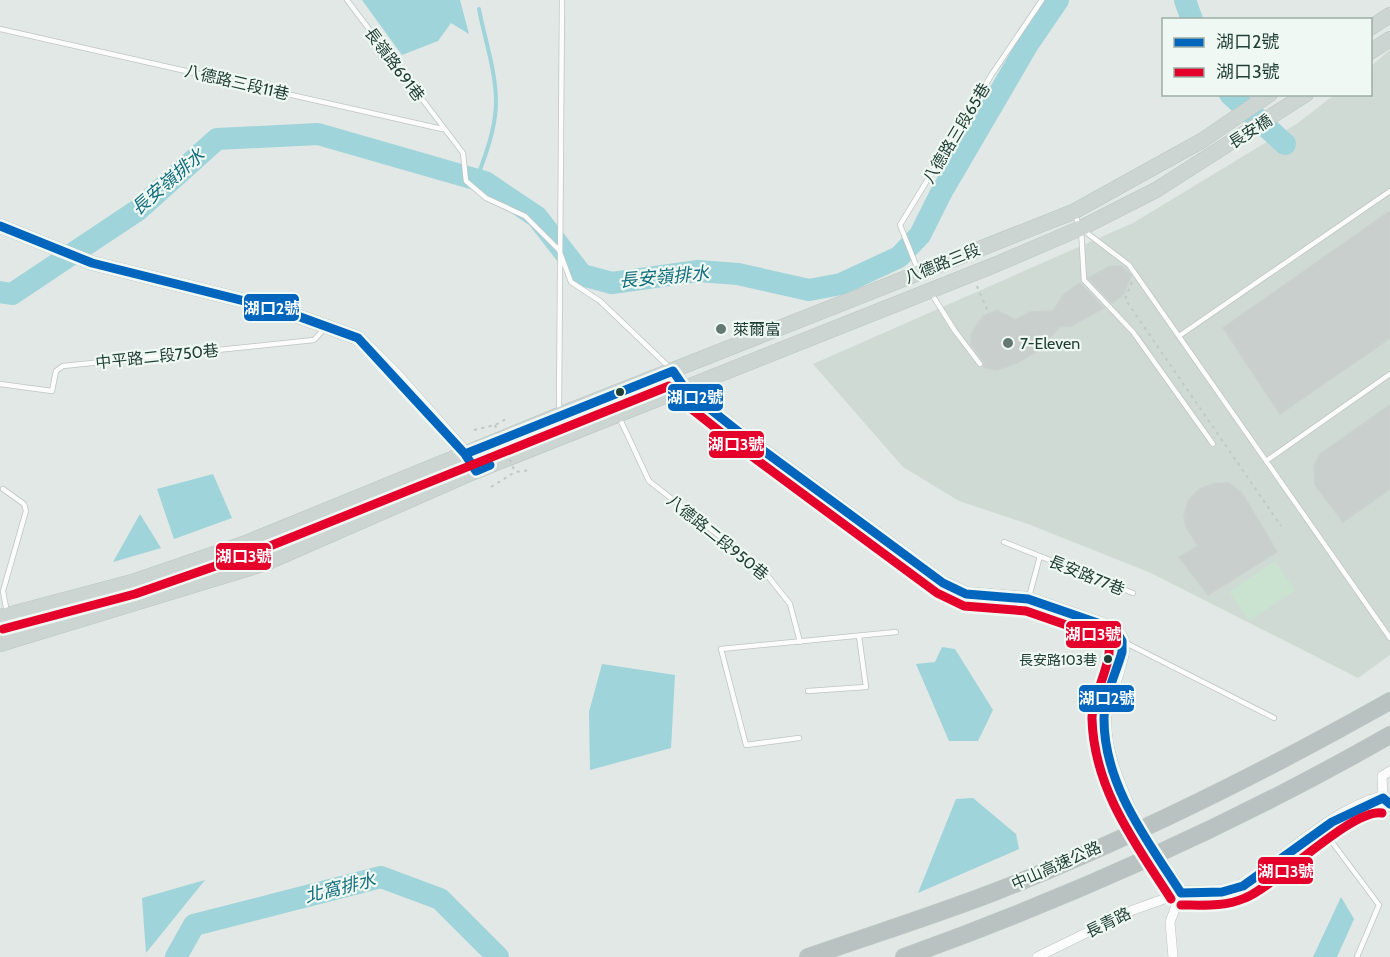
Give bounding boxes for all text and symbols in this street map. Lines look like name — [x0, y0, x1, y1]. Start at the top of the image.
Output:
legend — [1162, 18, 1372, 96]
street label: 長嶺路691巷 — [361, 24, 428, 105]
text: 湖口2號 — [1216, 31, 1279, 53]
street label: 八德路三段11巷 — [183, 61, 291, 104]
text: 湖口3號 — [1216, 61, 1280, 83]
street label: 八德路三段65巷 — [919, 80, 994, 187]
street label: 長安橋 — [1225, 110, 1276, 152]
water label: 長安嶺排水 — [127, 144, 210, 220]
street label: 八德路三段 — [902, 240, 983, 287]
water label: 長安嶺排水 — [618, 262, 711, 292]
line badge: 湖口2號 — [243, 293, 300, 322]
text: 湖口2號 — [244, 299, 300, 318]
place label: 萊爾富 — [733, 320, 781, 339]
marker: 萊爾富 — [714, 322, 728, 336]
place label: 7-Eleven — [1020, 334, 1080, 353]
marker: 7-Eleven — [1001, 336, 1015, 350]
street label: 中平路二段750巷 — [94, 341, 220, 372]
line badge: 湖口2號 — [667, 383, 724, 412]
unlabelled marker — [614, 386, 626, 398]
text: 湖口2號 — [667, 388, 723, 407]
line badge: 湖口3號 — [708, 430, 765, 459]
text: 湖口3號 — [708, 435, 764, 454]
street label: 八德路二段950巷 — [663, 491, 772, 584]
line badge: 湖口3號 — [215, 542, 272, 571]
text: 湖口3號 — [216, 547, 272, 566]
street label: 長安路77巷 — [1046, 552, 1128, 599]
line badge: 湖口3號 — [1065, 620, 1122, 649]
text: 湖口3號 — [1065, 625, 1121, 644]
place label: 長安路103巷 — [1019, 651, 1097, 669]
marker: 長安路103巷 — [1102, 653, 1114, 665]
line badge: 湖口2號 — [1078, 684, 1135, 713]
text: 湖口2號 — [1079, 689, 1135, 708]
street label: 中山高速公路 — [1008, 837, 1104, 894]
line badge: 湖口3號 — [1257, 856, 1314, 885]
text: 湖口3號 — [1258, 862, 1314, 881]
water label: 北窩排水 — [302, 868, 379, 907]
street label: 長青路 — [1082, 903, 1134, 942]

